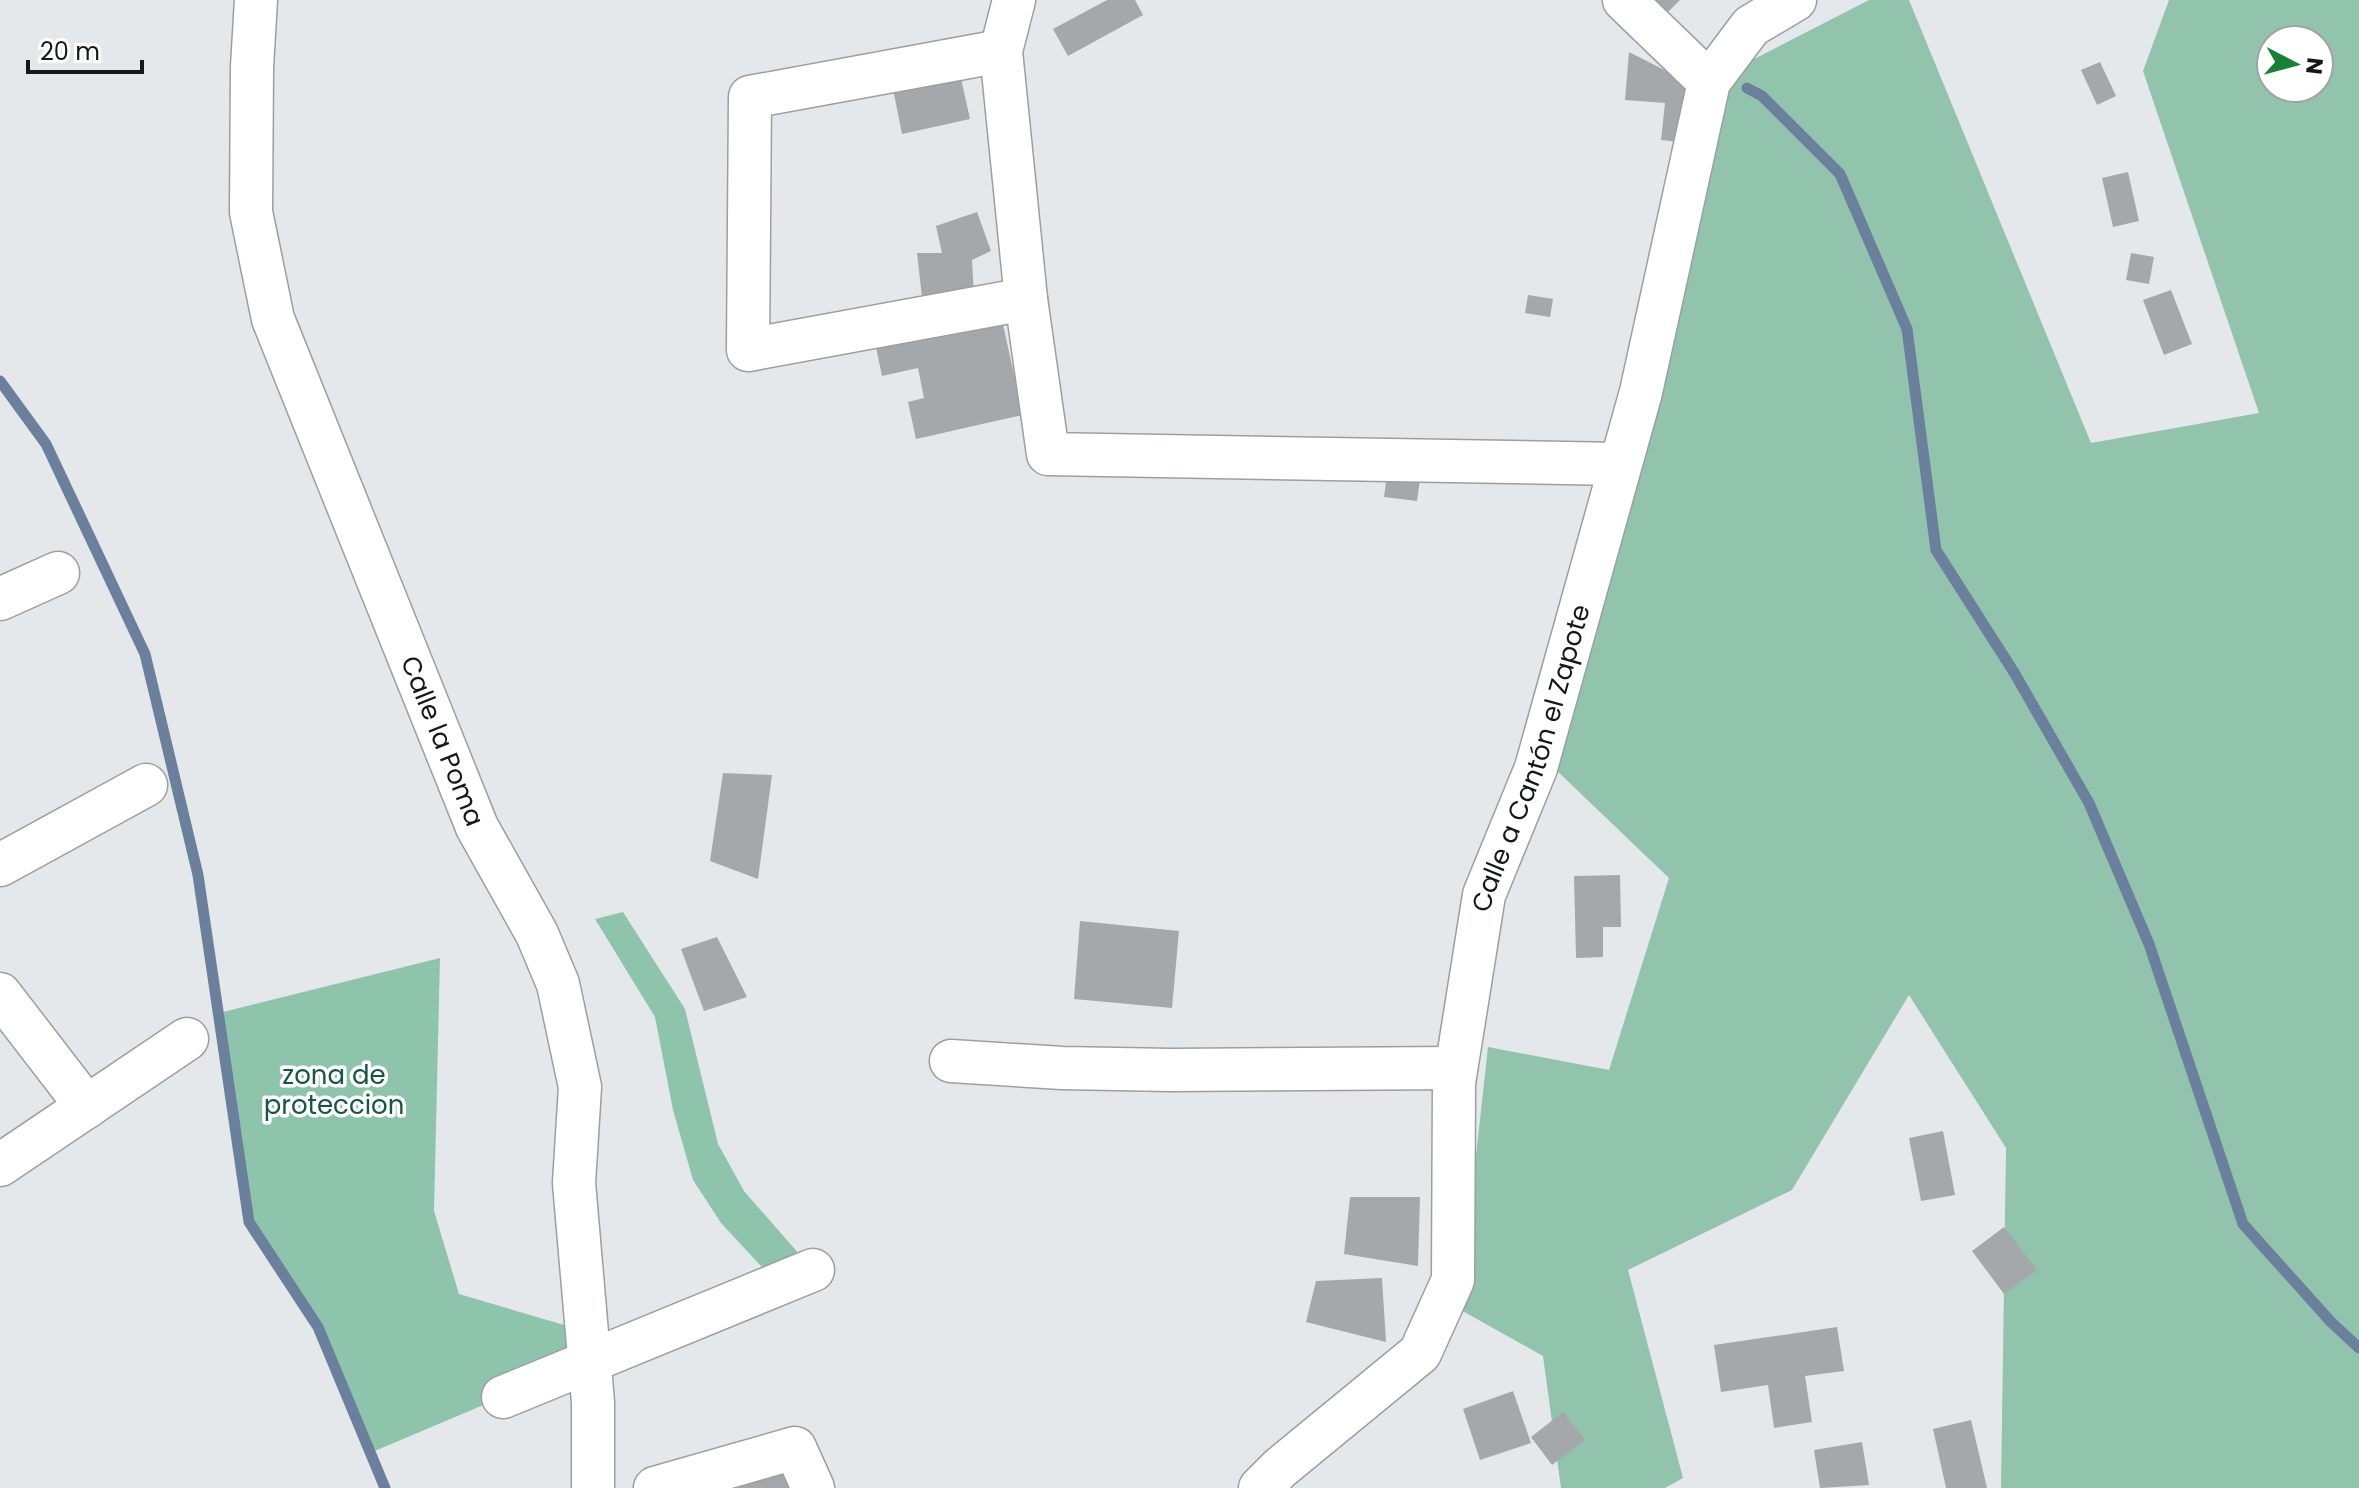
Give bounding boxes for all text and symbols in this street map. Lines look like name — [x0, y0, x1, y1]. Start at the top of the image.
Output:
scale bar — [28, 24, 142, 74]
north arrow — [2255, 24, 2335, 104]
text: 20 m — [40, 35, 100, 68]
text: N — [2298, 56, 2331, 76]
street label: Calle a Cantón el Zapote — [1464, 600, 1599, 914]
street label: Calle la Poma — [392, 650, 493, 831]
park label: zona de proteccion — [264, 1057, 404, 1123]

